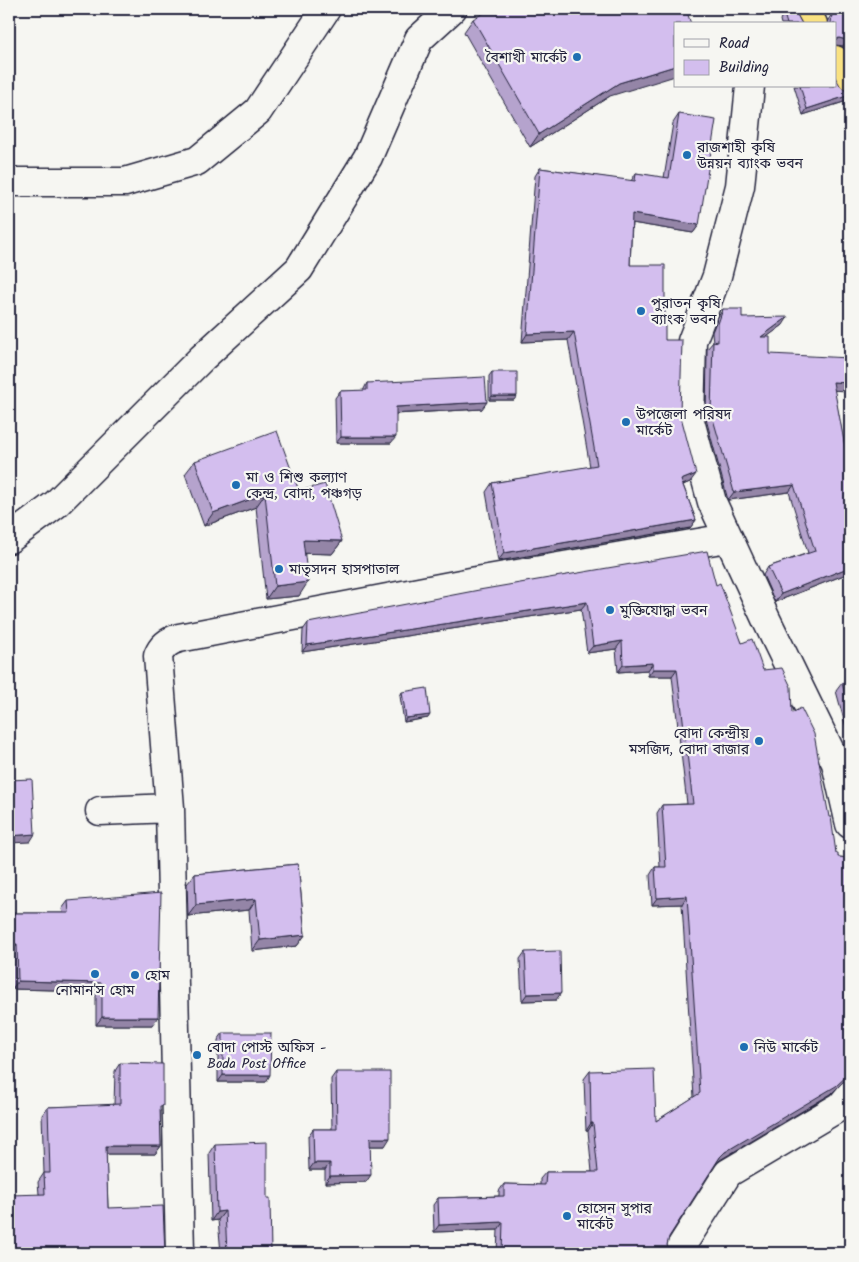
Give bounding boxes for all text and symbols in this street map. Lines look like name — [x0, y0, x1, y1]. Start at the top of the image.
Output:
legend — [674, 22, 836, 88]
text: Road — [719, 32, 750, 56]
place label: বৈশাখী মার্কেট — [484, 47, 567, 69]
marker: বৈশাখী মার্কেট — [571, 51, 583, 63]
text: Building — [719, 56, 769, 80]
place label: রাজশাহী কৃষি উন্নয়ন ব্যাংক ভবন — [696, 137, 804, 175]
marker: রাজশাহী কৃষি উন্নয়ন ব্যাংক ভবন — [681, 149, 693, 161]
place label: পুরাতন কৃষি ব্যাংক ভবন — [650, 293, 721, 331]
marker: পুরাতন কৃষি ব্যাংক ভবন — [635, 305, 647, 317]
place label: উপজেলা পরিষদ মার্কেট — [635, 404, 732, 442]
marker: উপজেলা পরিষদ মার্কেট — [620, 416, 632, 428]
place label: মা ও শিশু কল্যাণ কেন্দ্র, বোদা, পঞ্চগড় — [245, 467, 363, 505]
marker: মা ও শিশু কল্যাণ কেন্দ্র, বোদা, পঞ্চগড় — [230, 479, 242, 491]
place label: মাতৃসদন হাসপাতাল — [288, 559, 400, 581]
marker: মাতৃসদন হাসপাতাল — [273, 563, 285, 575]
place label: মুক্তিযোদ্ধা ভবন — [619, 600, 708, 622]
marker: মুক্তিযোদ্ধা ভবন — [604, 604, 616, 616]
place label: বোদা কেন্দ্রীয় মসজিদ, বোদা বাজার — [628, 723, 750, 761]
marker: বোদা কেন্দ্রীয় মসজিদ, বোদা বাজার — [753, 735, 765, 747]
place label: হোম — [145, 965, 170, 987]
marker: নোমান'স হোম — [89, 968, 101, 980]
marker: হোম — [129, 969, 141, 981]
place label: নোমান'স হোম — [55, 980, 135, 1002]
place label: বোদা পোস্ট অফিস - Boda Post Office — [207, 1037, 326, 1075]
place label: নিউ মার্কেট — [753, 1037, 818, 1059]
marker: নিউ মার্কেট — [738, 1041, 750, 1053]
marker: বোদা পোস্ট অফিস - Boda Post Office — [191, 1049, 203, 1061]
place label: হোসেন সুপার মার্কেট — [576, 1198, 653, 1236]
marker: হোসেন সুপার মার্কেট — [561, 1210, 573, 1222]

